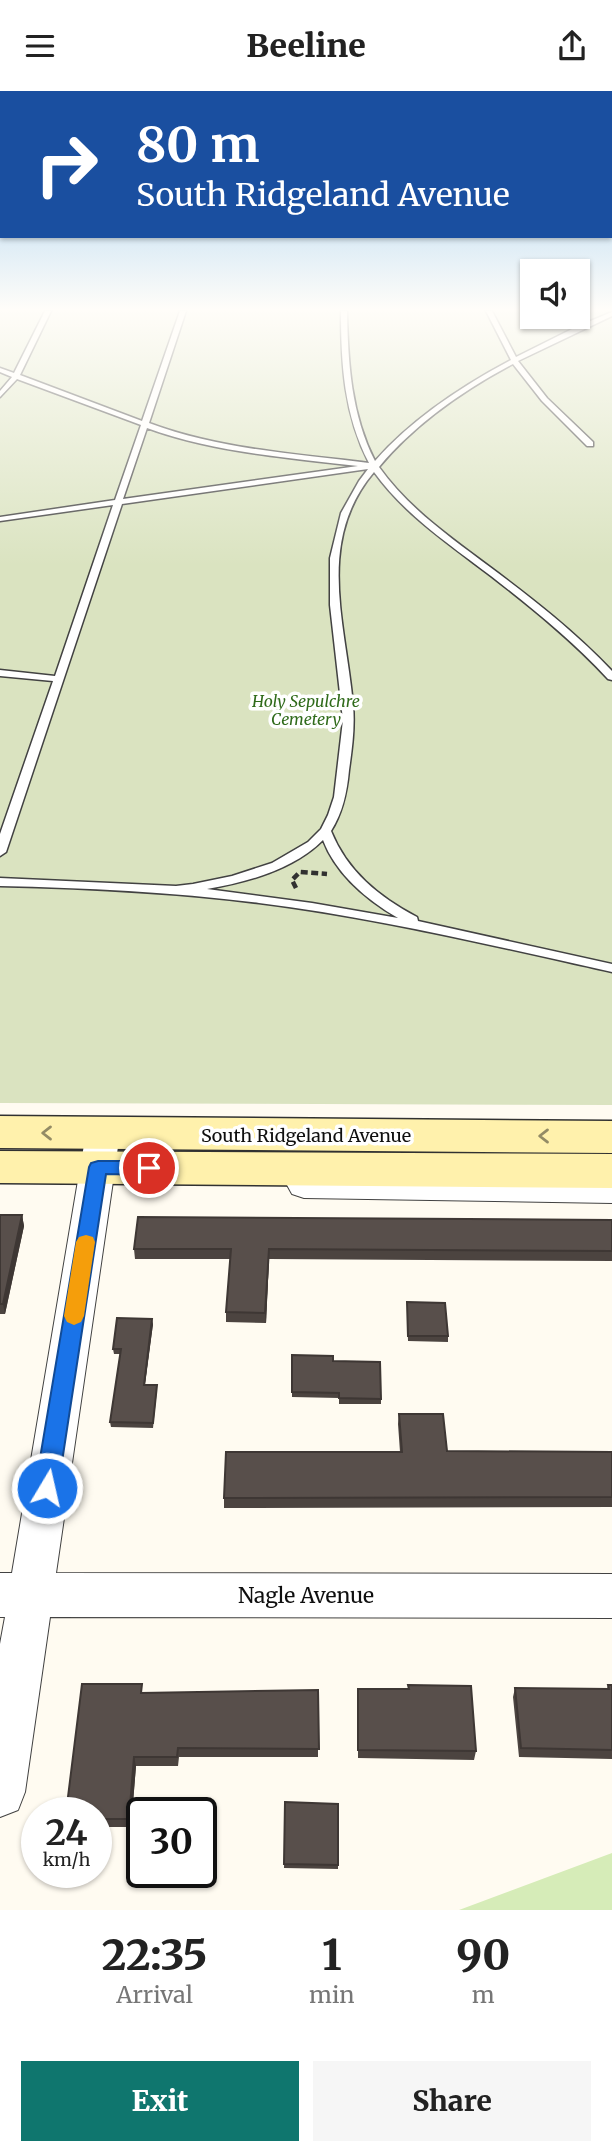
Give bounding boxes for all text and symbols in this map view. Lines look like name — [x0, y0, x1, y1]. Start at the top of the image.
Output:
text: Beeline — [246, 26, 366, 66]
icon: menu — [21, 27, 59, 65]
icon: share — [553, 27, 591, 65]
text: 80 m — [136, 114, 259, 175]
icon: right — [21, 119, 112, 210]
text: South Ridgeland Avenue — [136, 175, 510, 215]
map controls — [520, 259, 590, 329]
button: sound — [520, 259, 590, 329]
park label: Holy Sepulchre Cemetery — [251, 691, 360, 729]
street label: South Ridgeland Avenue — [201, 1124, 411, 1147]
one-way arrow — [41, 1125, 52, 1141]
one-way arrow — [538, 1128, 549, 1144]
pin — [119, 1138, 179, 1198]
icon: arrive — [130, 1149, 168, 1187]
position arrow — [10, 1451, 84, 1525]
street label: Nagle Avenue — [238, 1582, 374, 1609]
speed limit sign: 30 — [126, 1797, 217, 1888]
text: 24 — [45, 1811, 88, 1855]
text: km/h — [43, 1848, 90, 1871]
text: 22:35 — [102, 1929, 207, 1981]
text: 1 — [322, 1929, 342, 1981]
text: 90 — [456, 1929, 510, 1981]
text: Arrival — [116, 1980, 193, 2009]
text: min — [309, 1980, 355, 2009]
text: m — [472, 1980, 495, 2009]
button: Exit — [21, 2061, 299, 2141]
button: Share — [313, 2061, 591, 2141]

